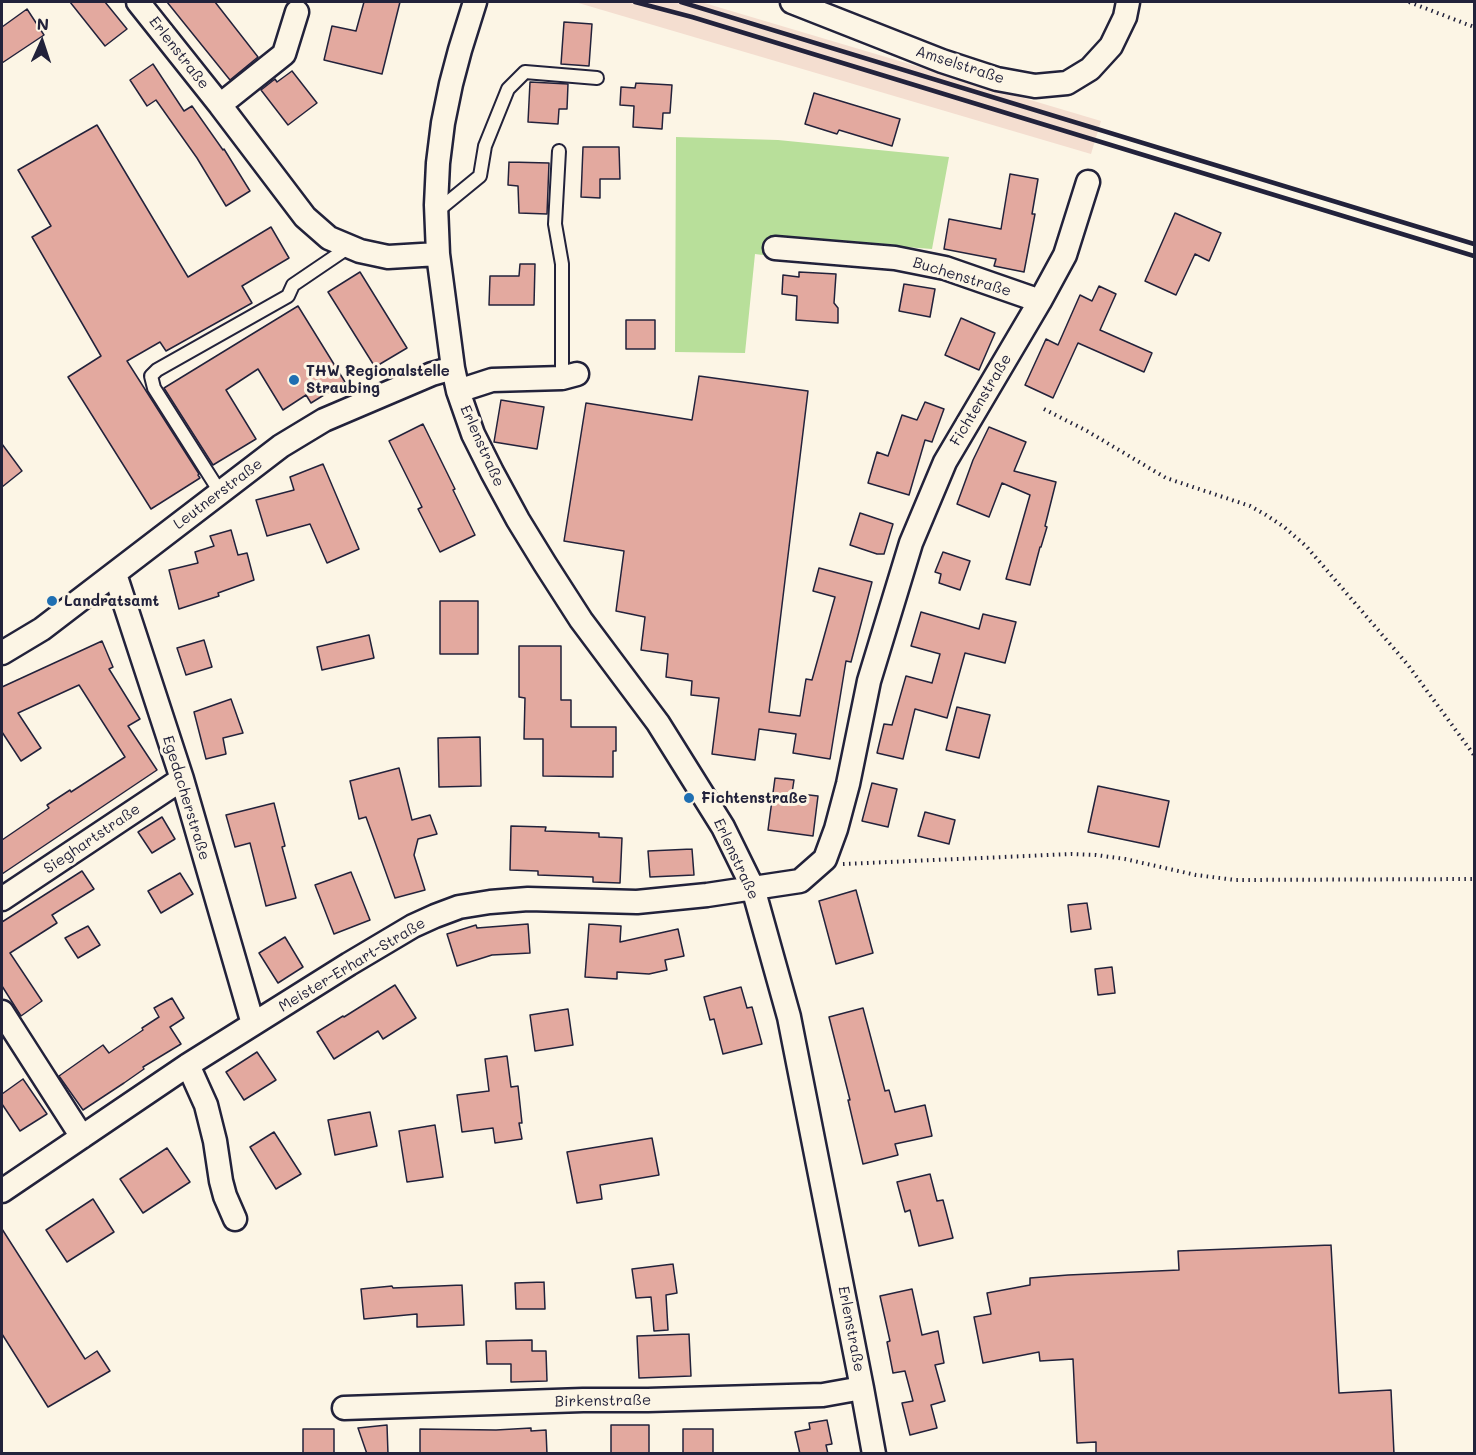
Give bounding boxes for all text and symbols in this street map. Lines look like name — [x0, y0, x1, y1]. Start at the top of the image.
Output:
north arrow — [12, 12, 72, 72]
text: N — [36, 13, 50, 34]
street label: Erlenstraße — [145, 13, 213, 93]
street label: Amselstraße — [913, 42, 1007, 88]
street label: Buchenstraße — [911, 253, 1013, 301]
street label: Fichtenstraße — [947, 351, 1015, 449]
place label: THW Regionalstelle Straubing — [306, 362, 450, 397]
marker: THW Regionalstelle Straubing — [287, 373, 301, 387]
street label: Erlenstraße — [456, 403, 508, 489]
street label: Leutnerstraße — [170, 455, 266, 533]
place label: Landratsamt — [64, 592, 159, 610]
marker: Landratsamt — [45, 594, 59, 608]
street label: Egedacherstraße — [159, 734, 213, 862]
place label: Fichtenstraße — [701, 789, 807, 807]
marker: Fichtenstraße — [682, 791, 696, 805]
street label: Sieghartstraße — [40, 800, 144, 878]
street label: Erlenstraße — [709, 816, 763, 902]
street label: Meister-Erhart-Straße — [275, 914, 429, 1016]
street label: Erlenstraße — [834, 1285, 868, 1373]
street label: Birkenstraße — [555, 1391, 651, 1411]

